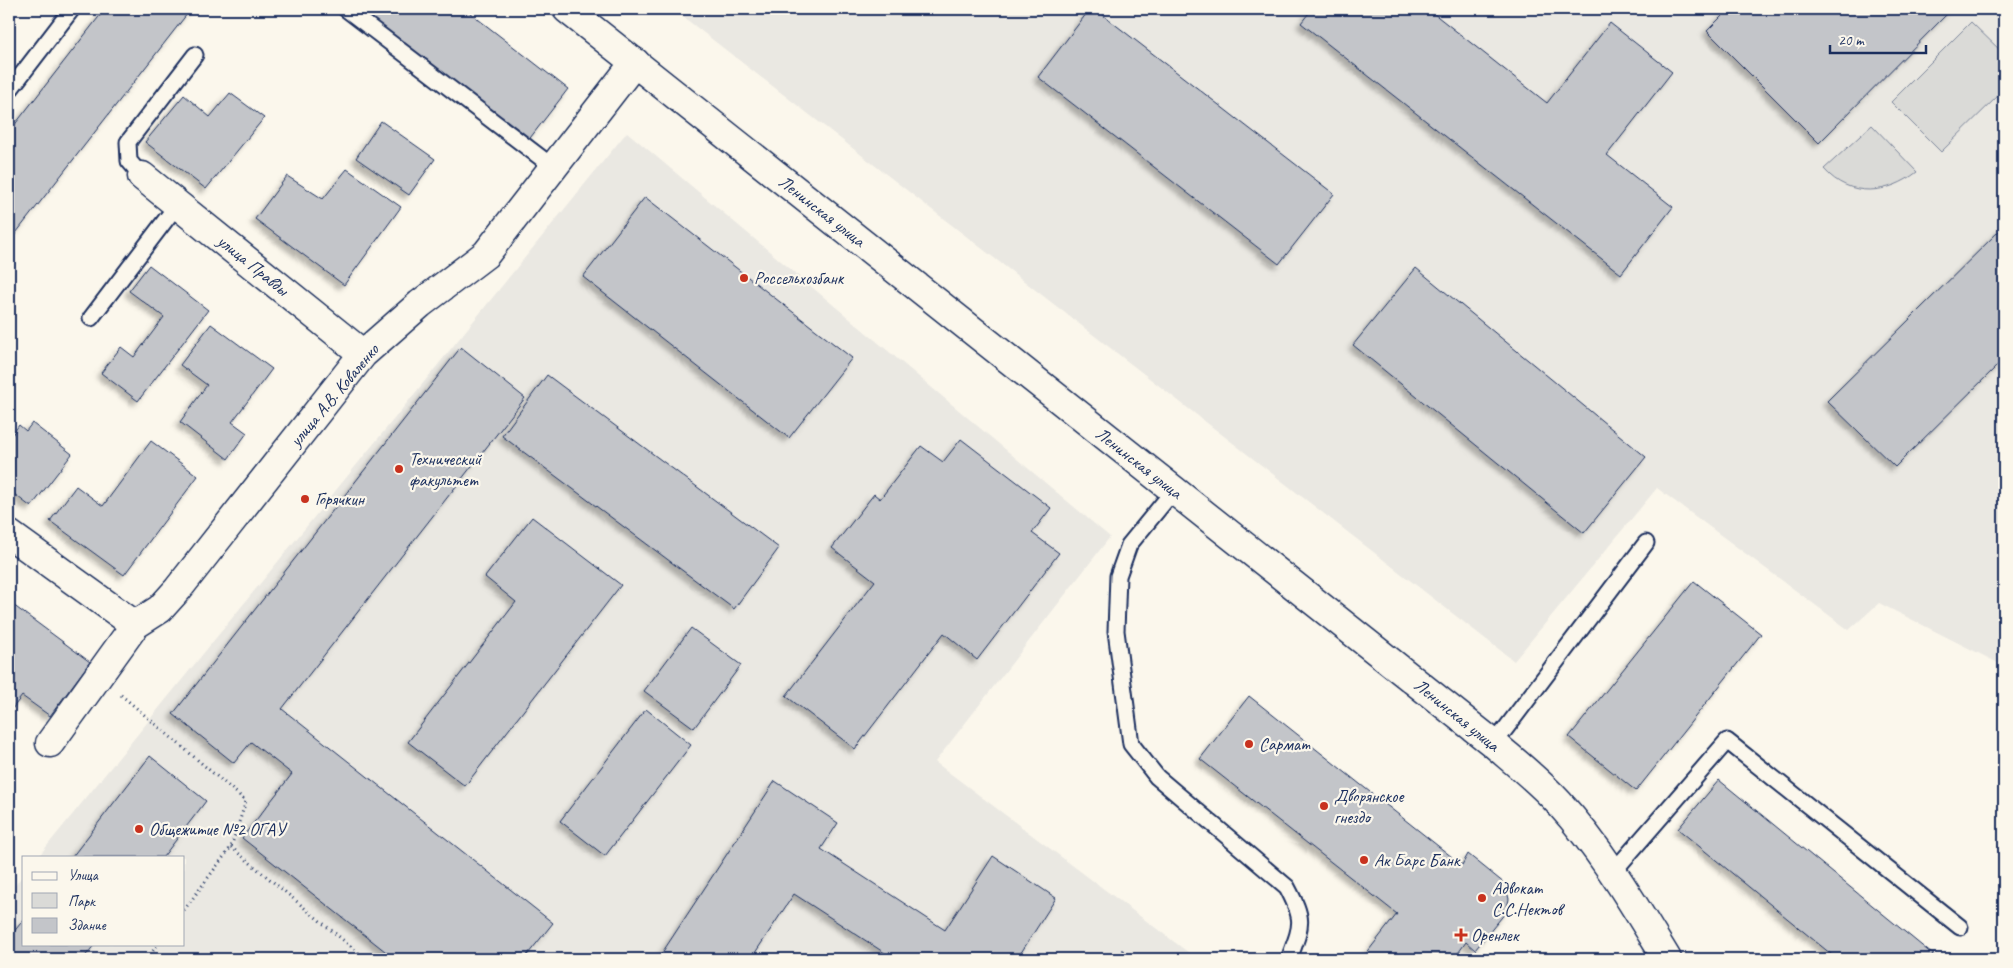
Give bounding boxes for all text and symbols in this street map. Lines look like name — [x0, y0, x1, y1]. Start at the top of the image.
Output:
scale bar — [1830, 22, 1927, 54]
text: 20 m — [1838, 31, 1865, 50]
street label: Ленинская улица — [774, 170, 870, 252]
street label: улица Правды — [212, 229, 294, 301]
place label: Россельхозбанк — [754, 267, 845, 289]
marker: Россельхозбанк — [738, 272, 750, 284]
street label: улица А.В. Коваленко — [284, 338, 384, 452]
street label: Ленинская улица — [1091, 422, 1187, 504]
place label: Технический факультет — [409, 448, 483, 491]
marker: Технический факультет — [393, 463, 405, 475]
place label: Горячкин — [315, 488, 366, 510]
marker: Горячкин — [299, 493, 311, 505]
street label: Ленинская улица — [1410, 674, 1505, 757]
place label: Сармат — [1259, 733, 1311, 755]
marker: Сармат — [1243, 738, 1255, 750]
place label: Дворянское гнездо — [1334, 785, 1404, 828]
marker: Дворянское гнездо — [1318, 800, 1330, 812]
place label: Общежитие №2 ОГАУ — [149, 818, 288, 840]
marker: Общежитие №2 ОГАУ — [133, 823, 145, 835]
place label: Ак Барс Банк — [1374, 849, 1461, 871]
marker: Ак Барс Банк — [1358, 854, 1370, 866]
legend — [22, 856, 185, 946]
text: Улица — [68, 866, 99, 885]
place label: Адвокат С.С.Нектов — [1492, 877, 1565, 920]
text: Парк — [68, 892, 96, 911]
marker: Адвокат С.С.Нектов — [1476, 892, 1488, 904]
text: Здание — [68, 916, 107, 935]
place label: Оренлек — [1471, 924, 1521, 946]
marker: Оренлек — [1455, 929, 1467, 941]

